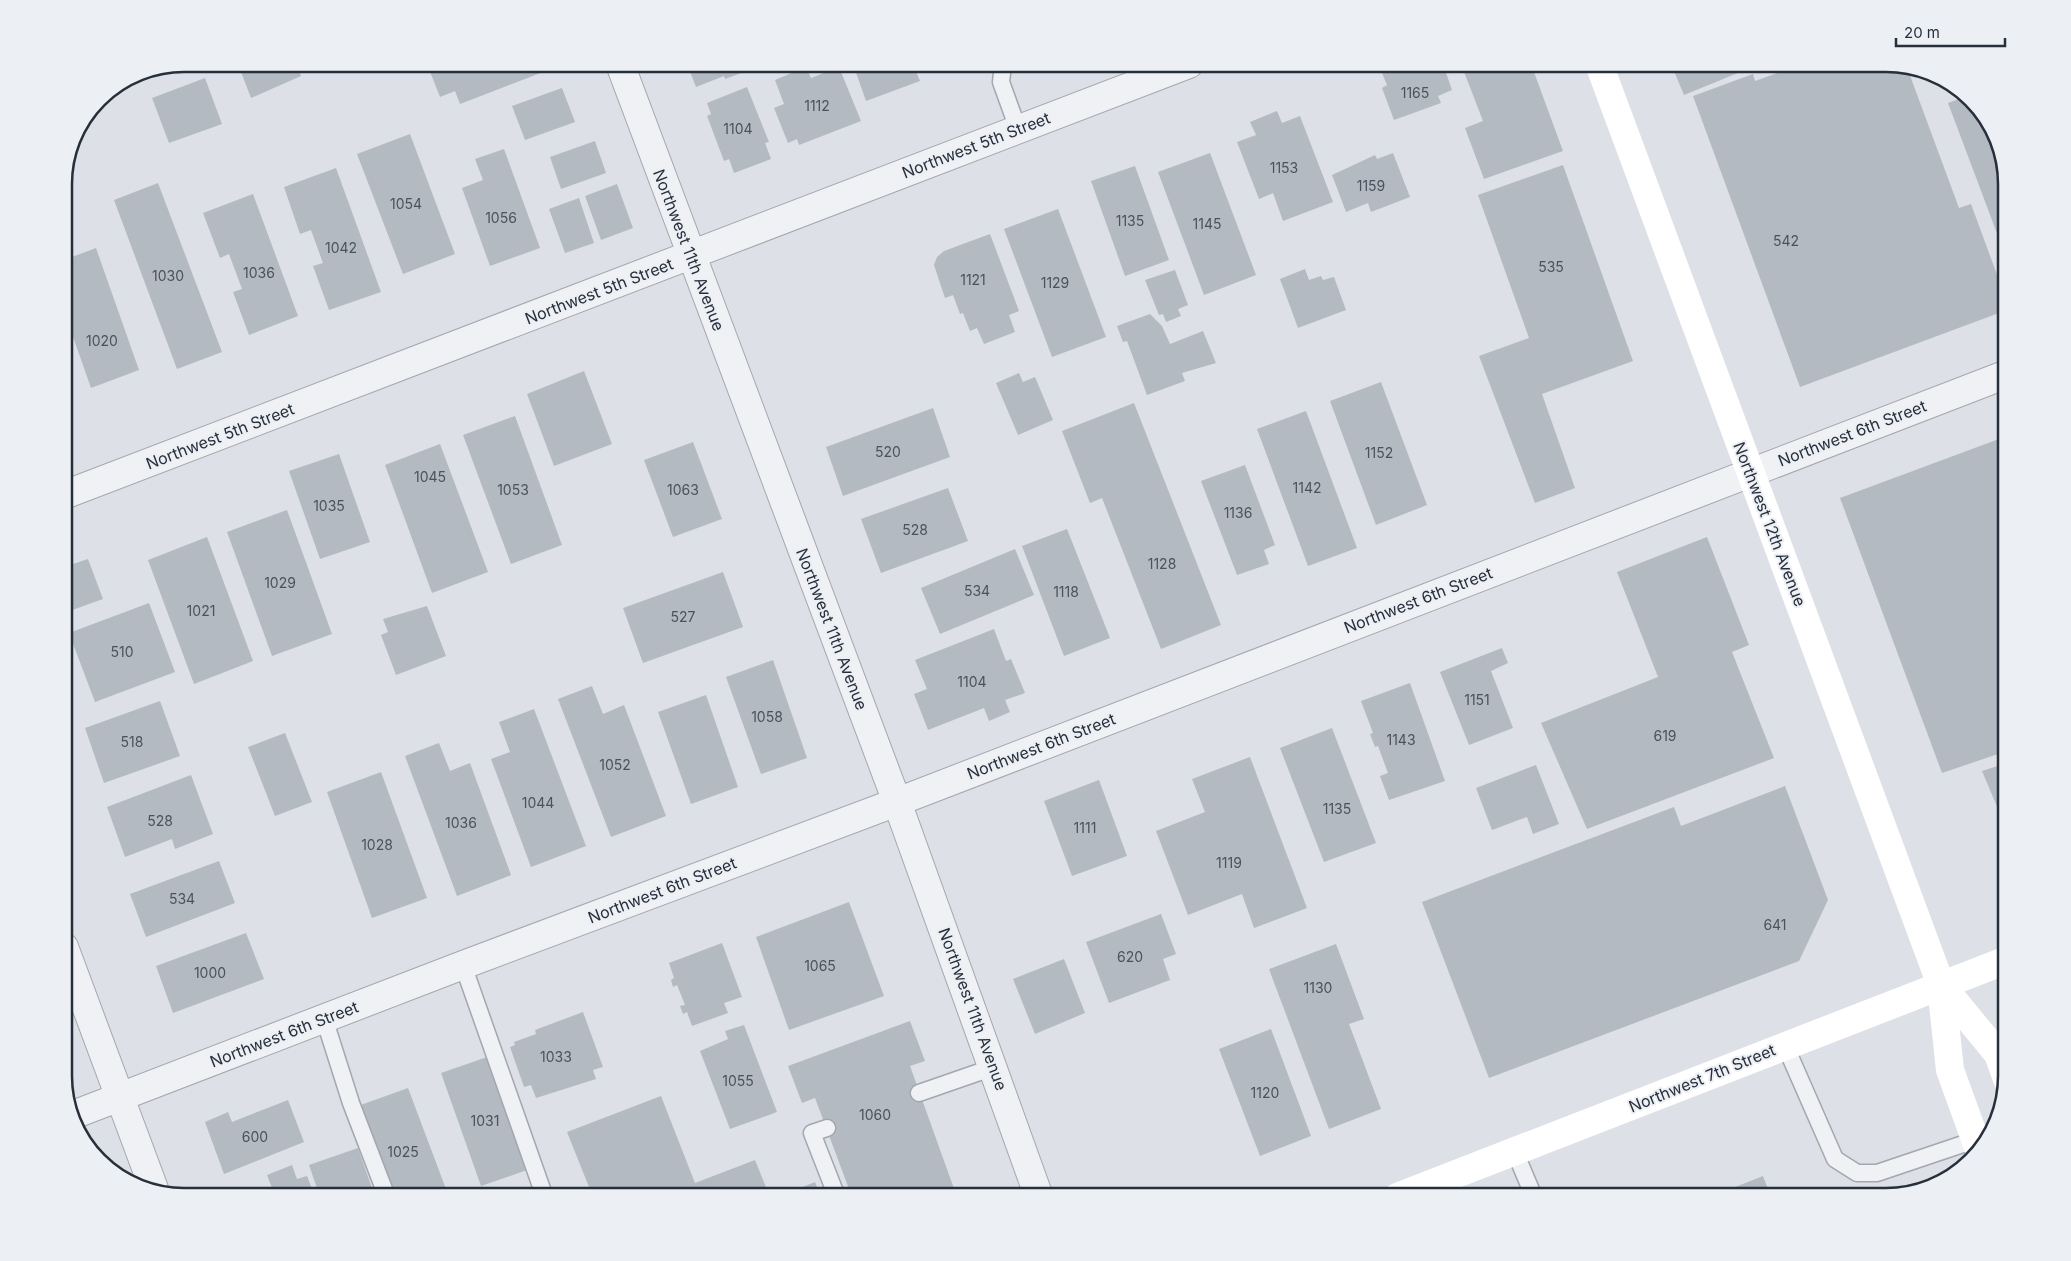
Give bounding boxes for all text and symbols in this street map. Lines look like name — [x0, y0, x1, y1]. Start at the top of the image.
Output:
scale bar — [1896, 15, 2005, 47]
text: 20 m — [1904, 23, 1940, 42]
house number: 1165 — [1401, 84, 1429, 101]
house number: 1112 — [804, 97, 830, 114]
street label: Northwest 5th Street — [899, 108, 1053, 182]
house number: 1104 — [723, 120, 753, 137]
house number: 1153 — [1270, 159, 1298, 176]
street label: Northwest 11th Avenue — [649, 166, 729, 334]
house number: 1159 — [1357, 177, 1385, 194]
house number: 1054 — [390, 195, 422, 212]
house number: 1056 — [485, 209, 517, 226]
house number: 1135 — [1116, 212, 1144, 229]
house number: 1145 — [1193, 215, 1221, 232]
house number: 542 — [1773, 232, 1799, 249]
house number: 1042 — [325, 239, 357, 256]
street label: Northwest 5th Street — [522, 254, 676, 328]
house number: 535 — [1538, 258, 1564, 275]
house number: 1036 — [243, 264, 275, 281]
house number: 1030 — [152, 267, 184, 284]
house number: 1121 — [960, 271, 986, 288]
house number: 1129 — [1041, 274, 1069, 291]
house number: 1020 — [86, 332, 118, 349]
street label: Northwest 6th Street — [1775, 395, 1929, 471]
street label: Northwest 5th Street — [143, 399, 297, 473]
street label: Northwest 12th Avenue — [1729, 439, 1811, 609]
house number: 520 — [875, 443, 901, 460]
house number: 1152 — [1365, 444, 1393, 461]
house number: 1045 — [414, 468, 446, 485]
house number: 1142 — [1293, 479, 1321, 496]
house number: 1053 — [497, 481, 529, 498]
house number: 1063 — [667, 481, 699, 498]
house number: 1035 — [313, 497, 345, 514]
house number: 1136 — [1224, 504, 1252, 521]
house number: 528 — [902, 521, 928, 538]
street label: Northwest 11th Avenue — [792, 545, 872, 713]
house number: 1128 — [1148, 555, 1176, 572]
street label: Northwest 6th Street — [1341, 562, 1495, 638]
house number: 1029 — [264, 574, 296, 591]
house number: 534 — [964, 582, 990, 599]
house number: 1118 — [1053, 583, 1079, 600]
house number: 1021 — [187, 602, 215, 619]
house number: 527 — [671, 608, 696, 625]
house number: 510 — [110, 643, 134, 660]
house number: 1104 — [957, 673, 987, 690]
house number: 1151 — [1464, 691, 1490, 708]
house number: 1058 — [751, 708, 783, 725]
street label: Northwest 6th Street — [964, 708, 1118, 784]
house number: 619 — [1653, 727, 1677, 744]
house number: 1143 — [1386, 731, 1416, 748]
house number: 518 — [121, 733, 143, 750]
house number: 1052 — [599, 756, 631, 773]
house number: 1044 — [522, 794, 554, 811]
house number: 1135 — [1323, 800, 1351, 817]
house number: 528 — [147, 812, 173, 829]
house number: 1036 — [445, 814, 477, 831]
house number: 1111 — [1074, 819, 1096, 836]
house number: 1028 — [361, 836, 393, 853]
street label: Northwest 6th Street — [585, 852, 739, 928]
house number: 1119 — [1216, 854, 1242, 871]
house number: 534 — [169, 890, 195, 907]
house number: 641 — [1763, 916, 1787, 933]
street label: Northwest 11th Avenue — [934, 925, 1012, 1093]
house number: 620 — [1117, 948, 1143, 965]
house number: 1065 — [804, 957, 836, 974]
house number: 1000 — [194, 964, 226, 981]
house number: 1130 — [1304, 979, 1332, 996]
street label: Northwest 6th Street — [207, 996, 361, 1072]
street label: Northwest 7th Street — [1626, 1039, 1778, 1117]
house number: 1033 — [540, 1048, 572, 1065]
house number: 1055 — [722, 1072, 754, 1089]
house number: 1120 — [1251, 1084, 1279, 1101]
house number: 1060 — [859, 1106, 891, 1123]
house number: 1031 — [471, 1112, 499, 1129]
house number: 600 — [242, 1128, 268, 1145]
house number: 1025 — [387, 1143, 419, 1160]

